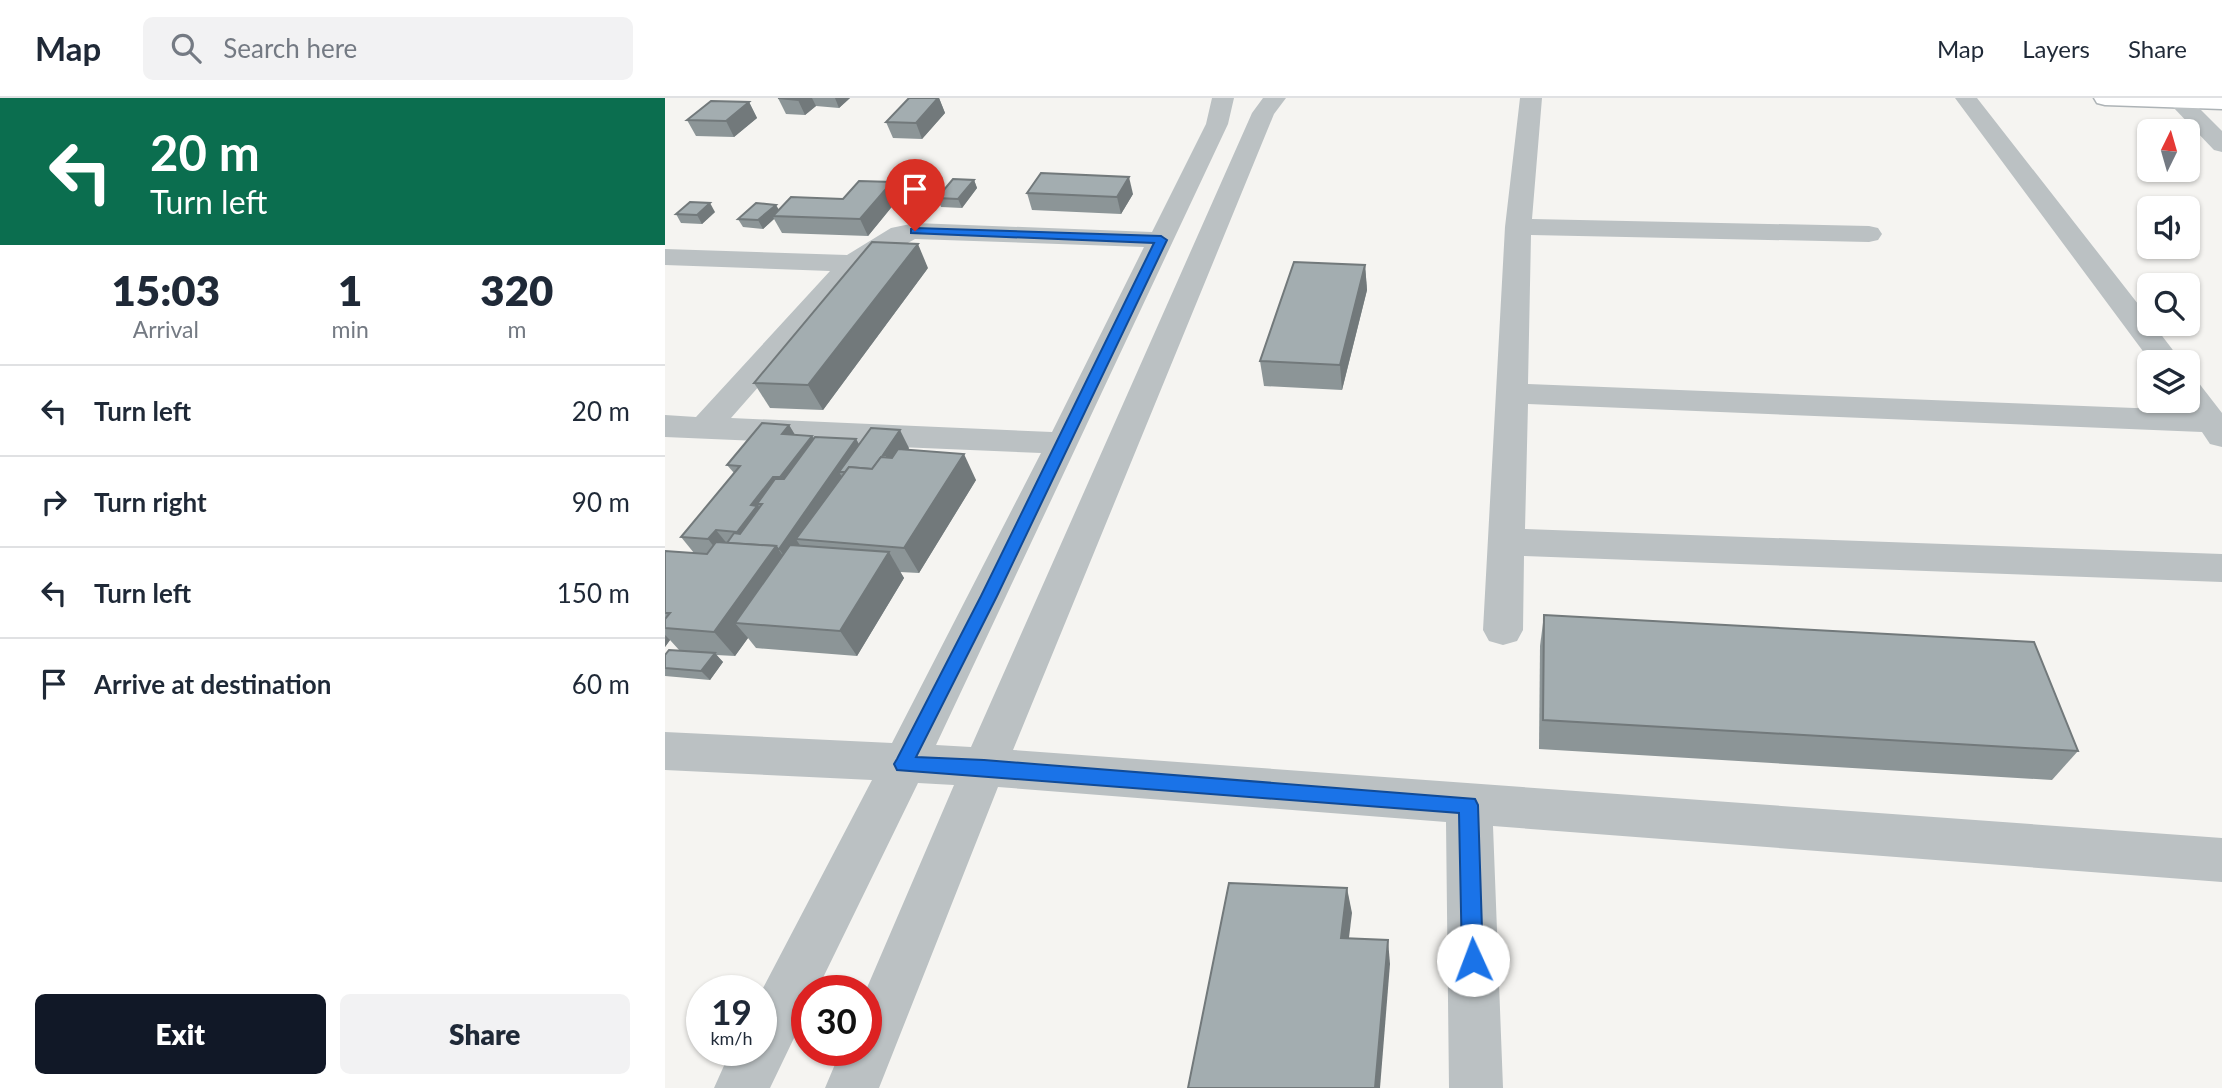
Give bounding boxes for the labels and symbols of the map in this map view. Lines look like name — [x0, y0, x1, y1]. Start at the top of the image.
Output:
north arrow — [2137, 119, 2200, 182]
pin — [885, 159, 945, 231]
position arrow — [1436, 923, 1510, 997]
speed limit sign: 30 — [791, 975, 882, 1066]

